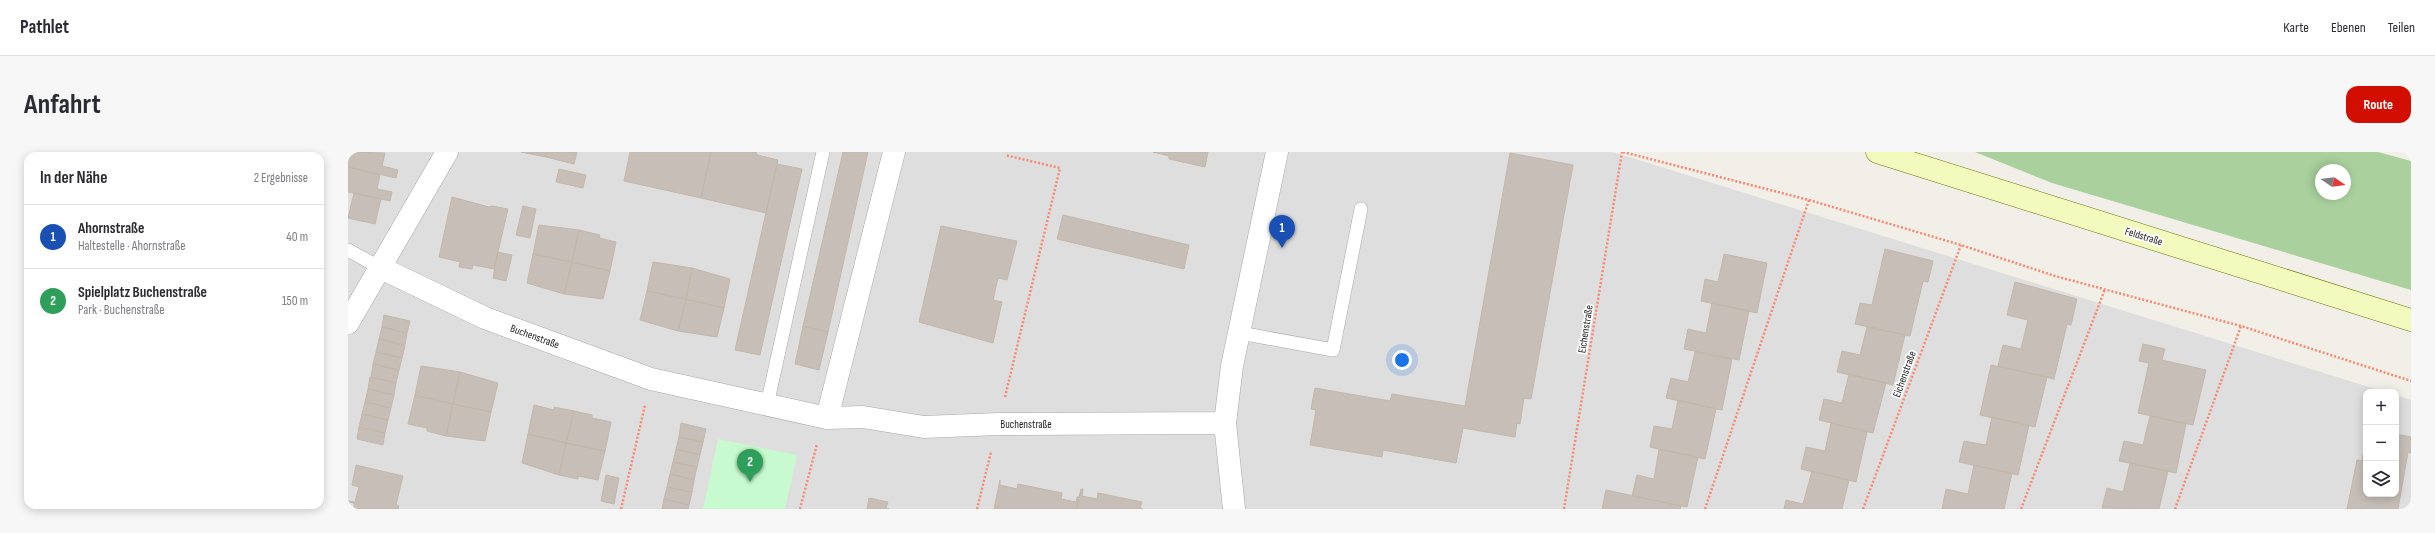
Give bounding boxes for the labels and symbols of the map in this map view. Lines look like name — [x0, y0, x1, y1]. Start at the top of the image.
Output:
north arrow — [2315, 164, 2351, 200]
pin: 1 — [1269, 215, 1295, 248]
street label: Feldstraße — [2123, 225, 2164, 248]
street label: Eichenstraße — [1575, 304, 1596, 354]
street label: Buchenstraße — [509, 322, 561, 351]
street label: Eichenstraße — [1890, 349, 1919, 399]
your location — [1392, 350, 1412, 370]
street label: Buchenstraße — [1000, 418, 1052, 431]
pin: 2 — [737, 449, 763, 482]

